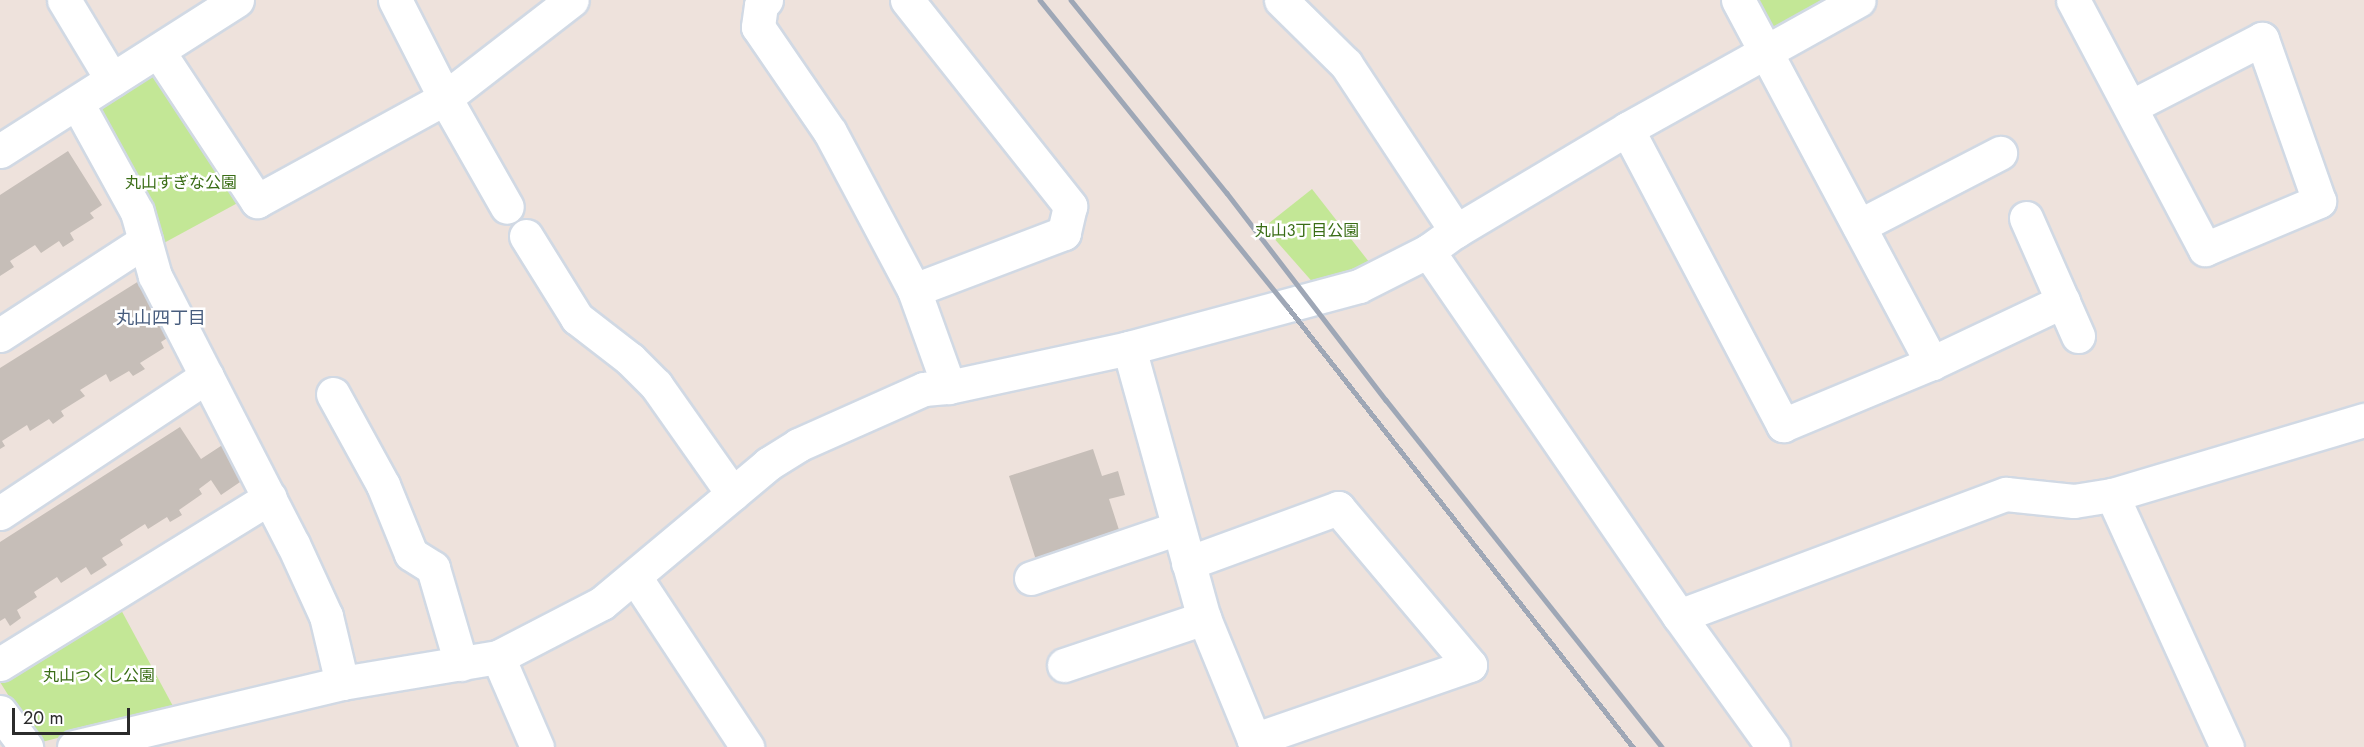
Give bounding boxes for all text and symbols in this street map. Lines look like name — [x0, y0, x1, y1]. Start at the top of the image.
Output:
park label: 丸山すぎな公園 — [125, 173, 237, 193]
park label: 丸山3丁目公園 — [1255, 221, 1359, 241]
district label: 丸山四丁目 — [116, 307, 206, 329]
park label: 丸山つくし公園 — [43, 666, 155, 686]
scale bar — [15, 696, 134, 734]
text: 20 m — [23, 705, 63, 731]

